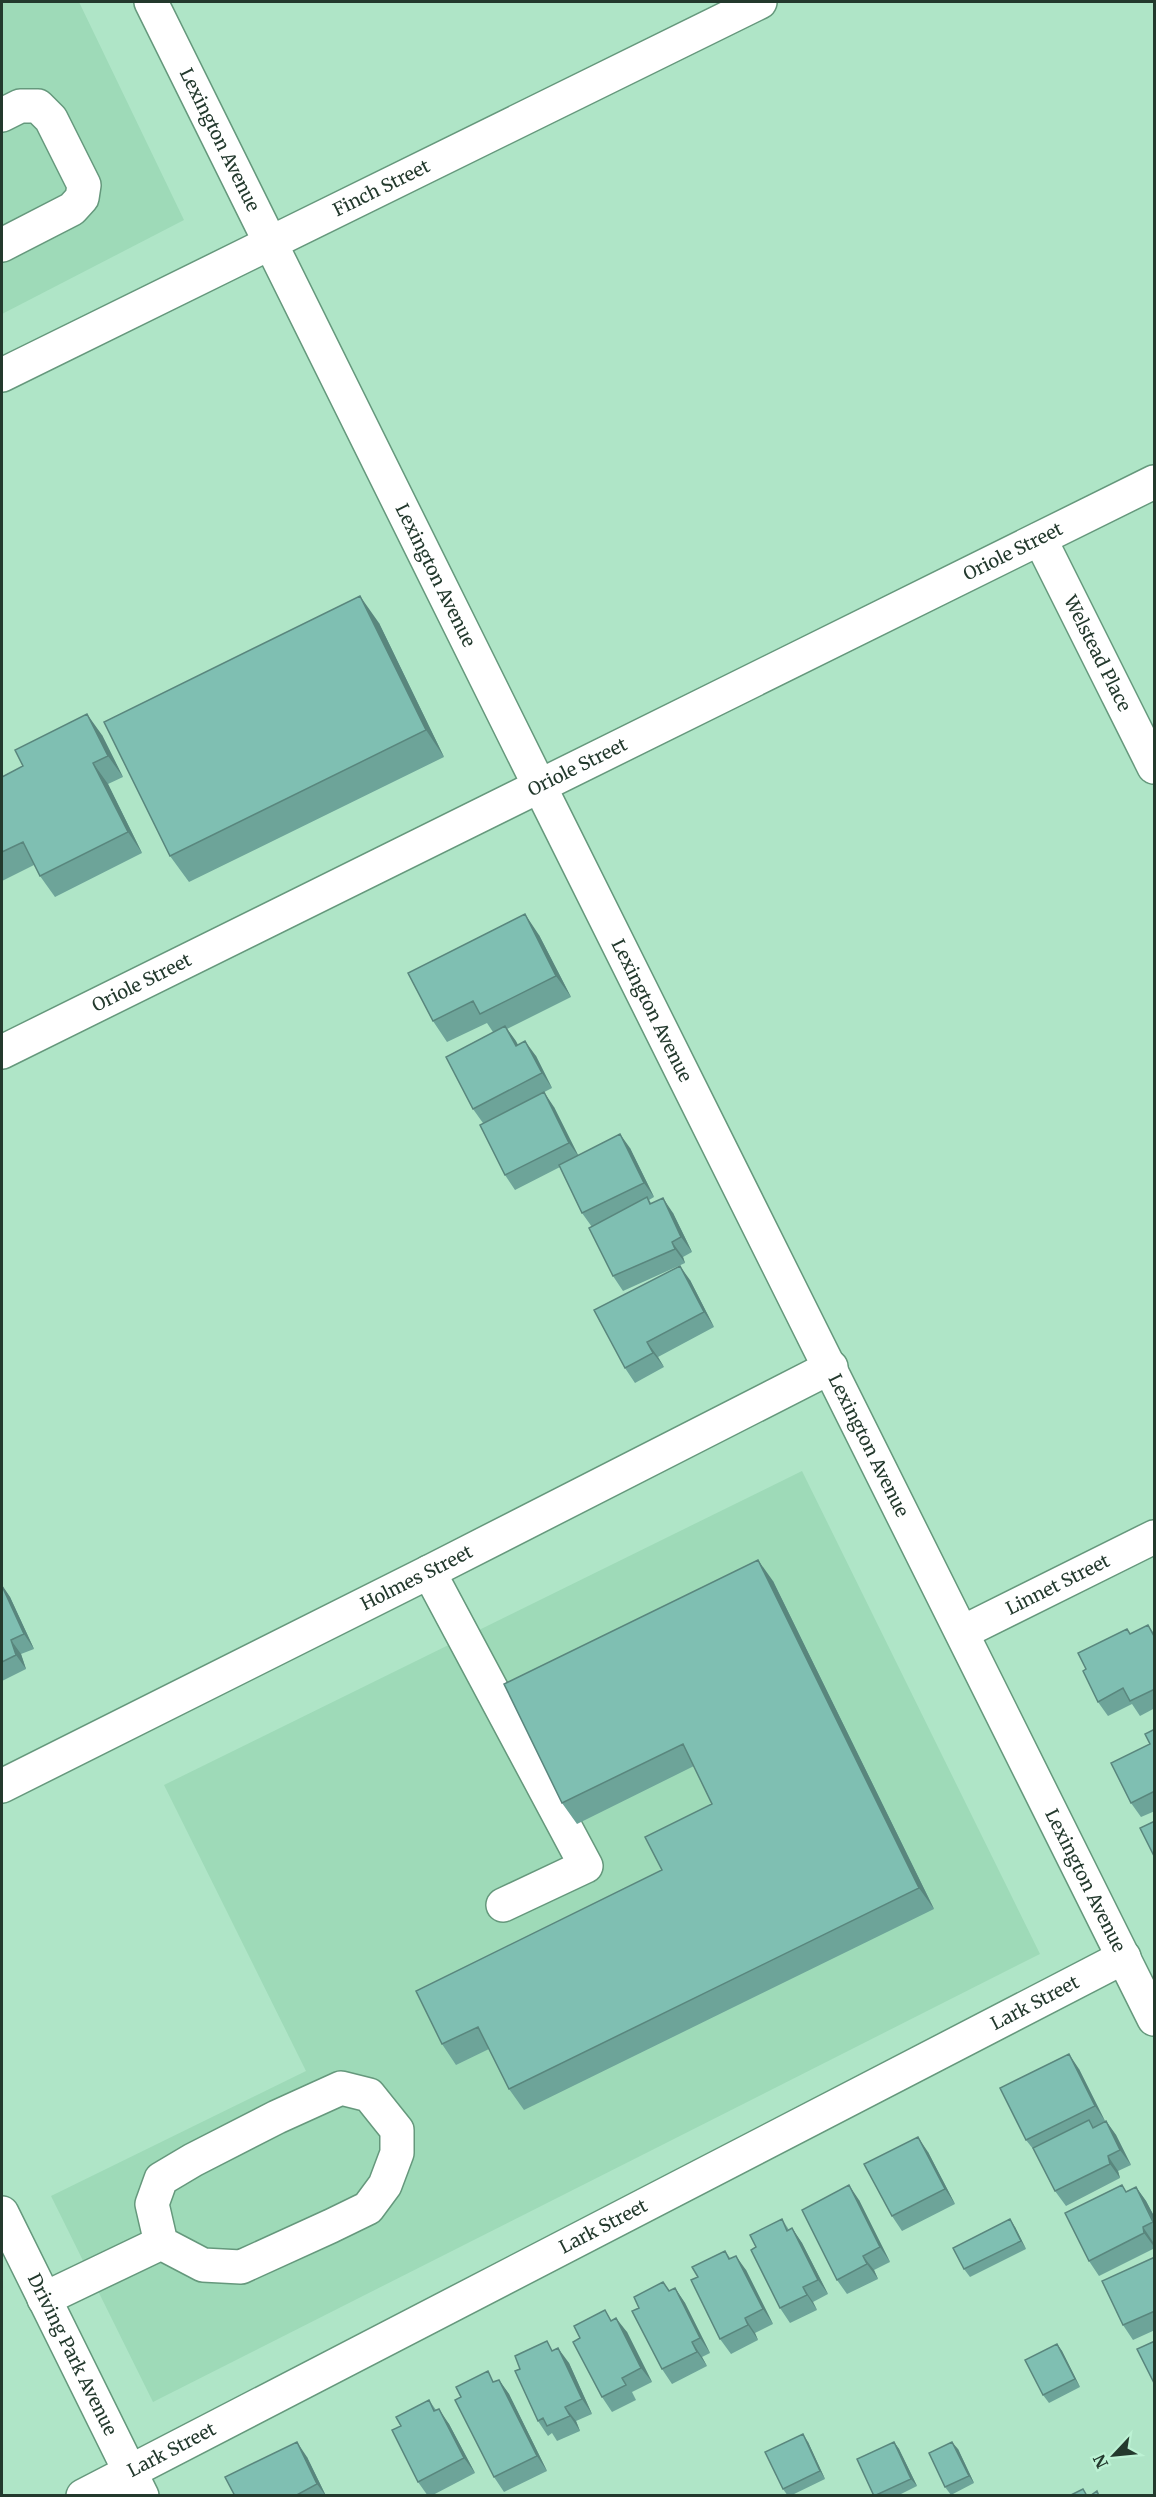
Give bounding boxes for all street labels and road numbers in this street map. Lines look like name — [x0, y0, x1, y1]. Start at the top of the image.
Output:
street label: Lexington Avenue — [175, 64, 265, 215]
street label: Finch Street — [329, 154, 434, 221]
street label: Lexington Avenue — [390, 500, 481, 651]
street label: Oriole Street — [959, 517, 1066, 586]
street label: Welstead Place — [1059, 590, 1136, 715]
street label: Oriole Street — [524, 733, 631, 801]
street label: Lexington Avenue — [607, 935, 697, 1086]
street label: Oriole Street — [88, 948, 195, 1017]
street label: Lexington Avenue — [823, 1370, 914, 1521]
street label: Holmes Street — [357, 1540, 476, 1615]
street label: Linnet Street — [1002, 1549, 1113, 1620]
street label: Lexington Avenue — [1040, 1805, 1131, 1956]
street label: Lark Street — [987, 1970, 1083, 2035]
street label: Lark Street — [555, 2194, 651, 2258]
street label: Driving Park Avenue — [23, 2270, 122, 2439]
street label: Lark Street — [124, 2417, 220, 2482]

